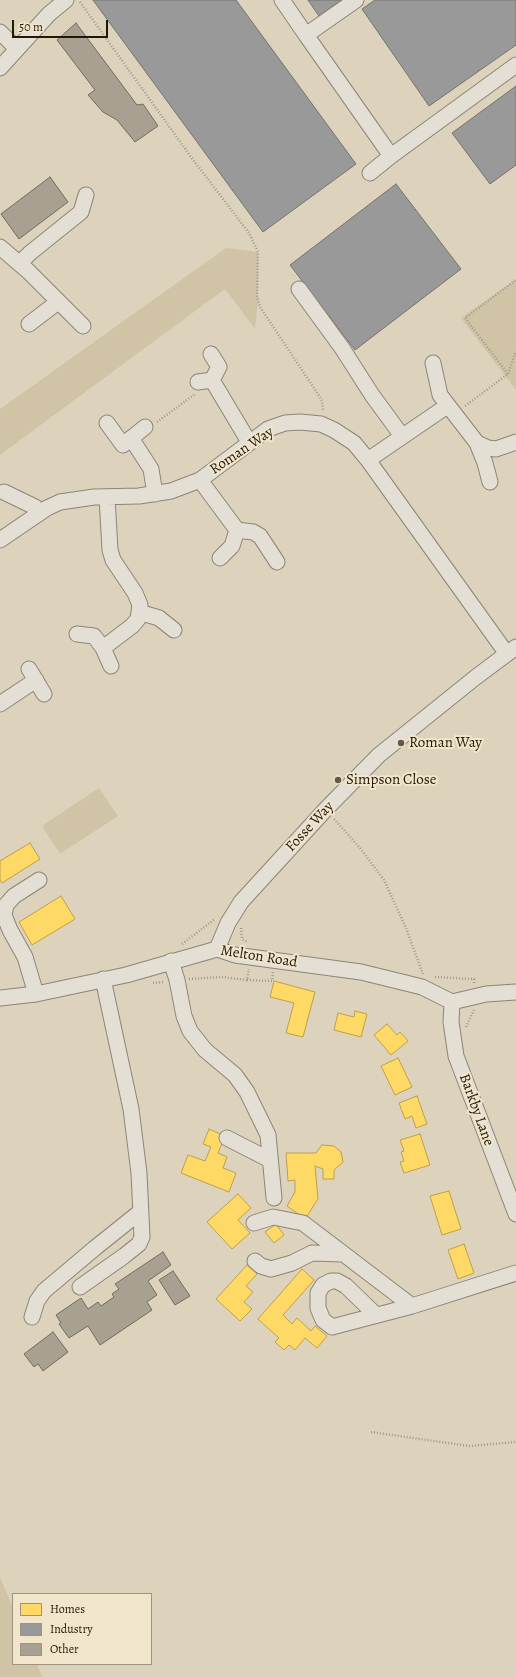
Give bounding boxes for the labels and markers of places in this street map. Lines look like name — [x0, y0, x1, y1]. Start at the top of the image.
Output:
place label: Roman Way — [409, 734, 482, 752]
marker: Roman Way — [396, 738, 406, 748]
place label: Simpson Close — [346, 771, 436, 789]
marker: Simpson Close — [333, 775, 343, 785]

